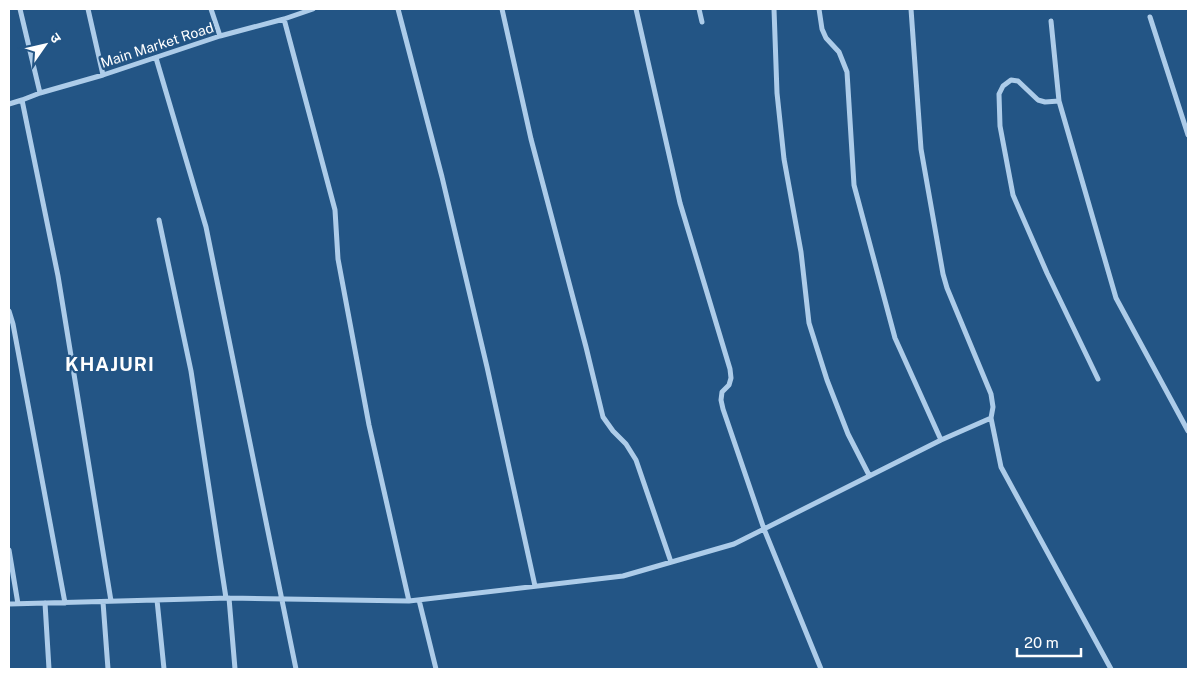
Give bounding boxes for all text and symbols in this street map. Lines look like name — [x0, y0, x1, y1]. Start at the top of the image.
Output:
street label: Main Market Road — [98, 19, 216, 71]
north arrow — [20, 20, 70, 70]
text: उ — [47, 30, 65, 46]
district label: KHAJURI — [65, 353, 155, 375]
scale bar — [1017, 626, 1081, 658]
text: 20 m — [1024, 634, 1059, 651]

